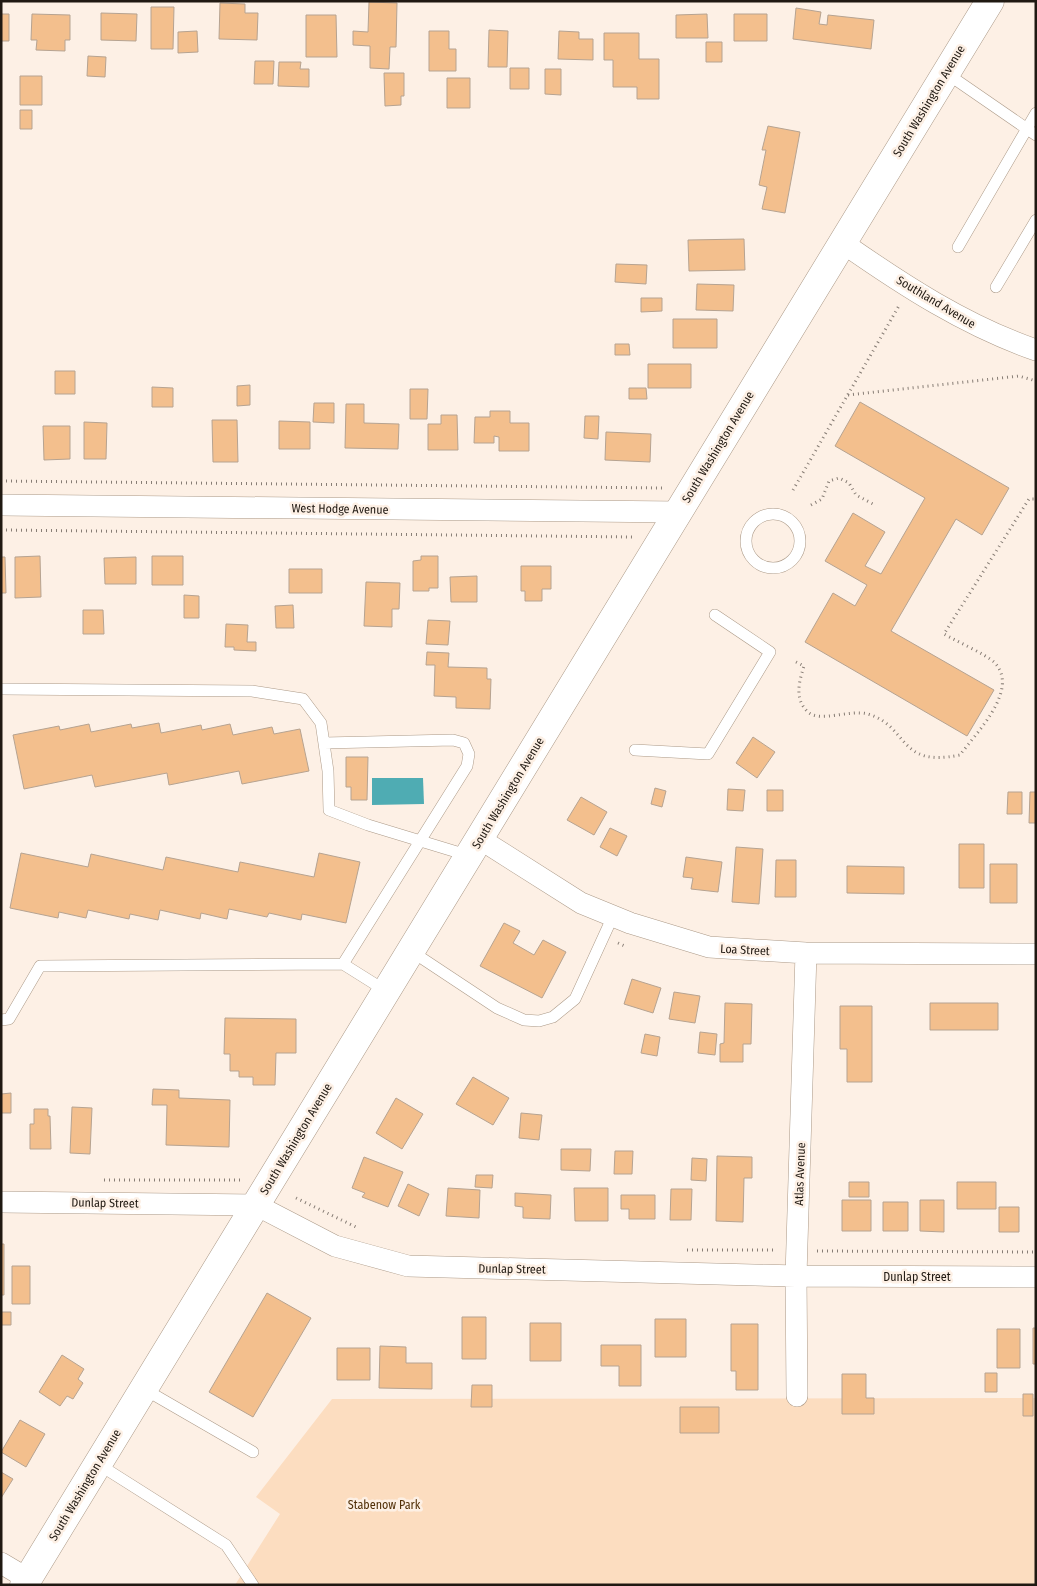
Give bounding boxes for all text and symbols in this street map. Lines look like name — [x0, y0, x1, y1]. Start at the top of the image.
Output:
street label: South Washington Avenue — [890, 43, 968, 159]
street label: Southland Avenue — [894, 273, 978, 331]
street label: South Washington Avenue — [679, 389, 757, 505]
street label: West Hodge Avenue — [291, 501, 389, 517]
street label: South Washington Avenue — [469, 735, 547, 851]
street label: Loa Street — [720, 942, 770, 958]
street label: South Washington Avenue — [257, 1081, 335, 1197]
street label: Atlas Avenue — [792, 1142, 808, 1206]
street label: Dunlap Street — [71, 1195, 139, 1211]
street label: Dunlap Street — [478, 1261, 546, 1277]
street label: Dunlap Street — [883, 1270, 951, 1284]
street label: South Washington Avenue — [46, 1427, 124, 1543]
park label: Stabenow Park — [348, 1498, 421, 1512]

